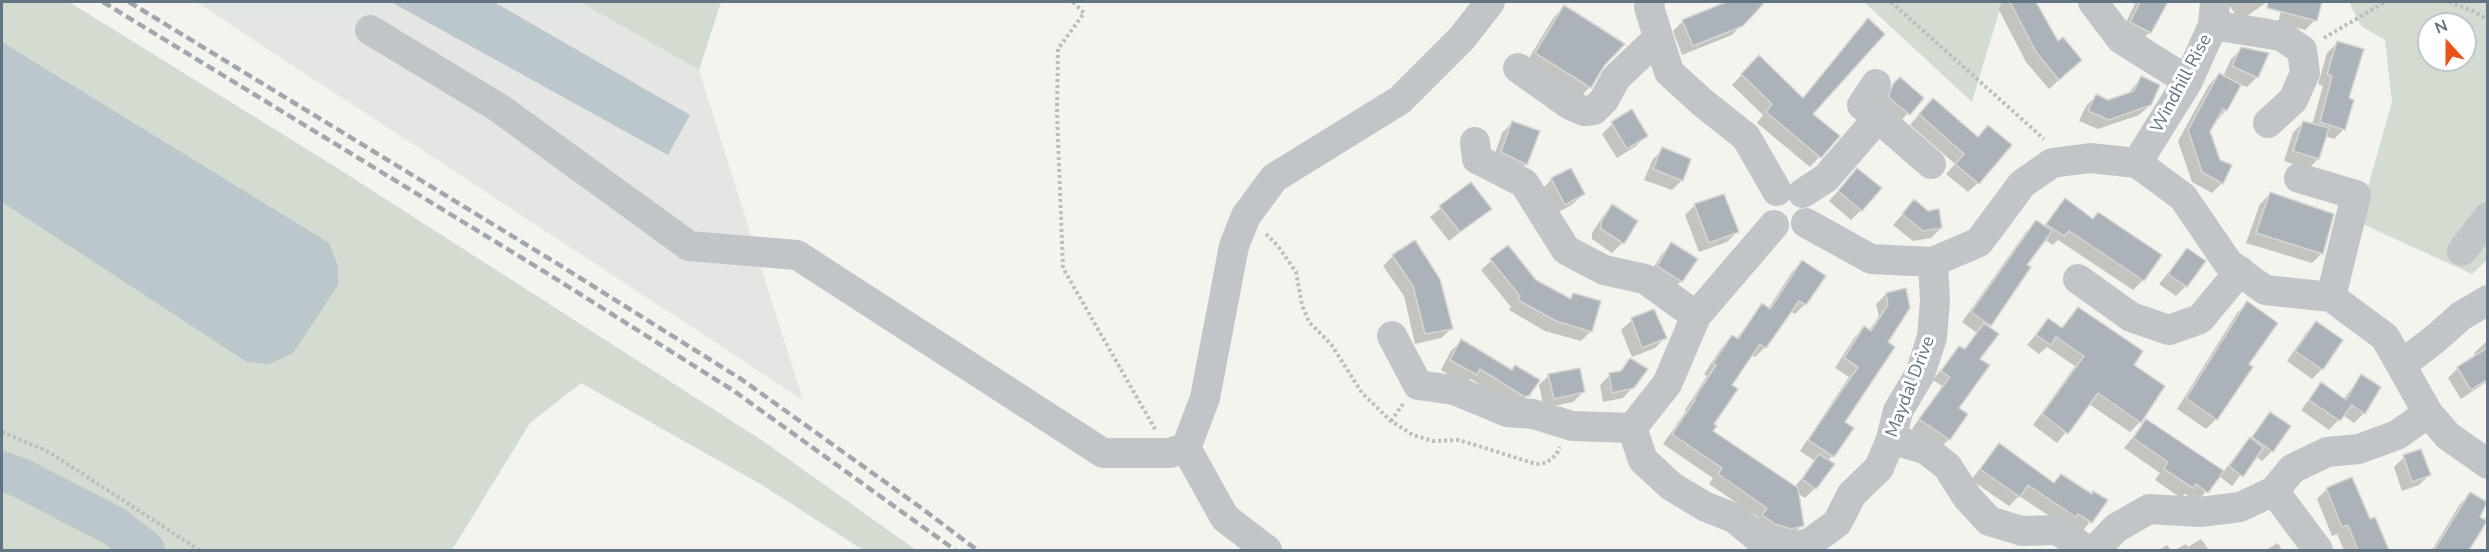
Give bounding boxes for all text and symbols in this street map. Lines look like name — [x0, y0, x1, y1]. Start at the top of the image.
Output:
north arrow — [2417, 12, 2477, 72]
text: N — [2432, 15, 2451, 39]
street label: Windhill Rise — [2147, 31, 2217, 137]
street label: Maydal Drive — [1882, 333, 1940, 441]

